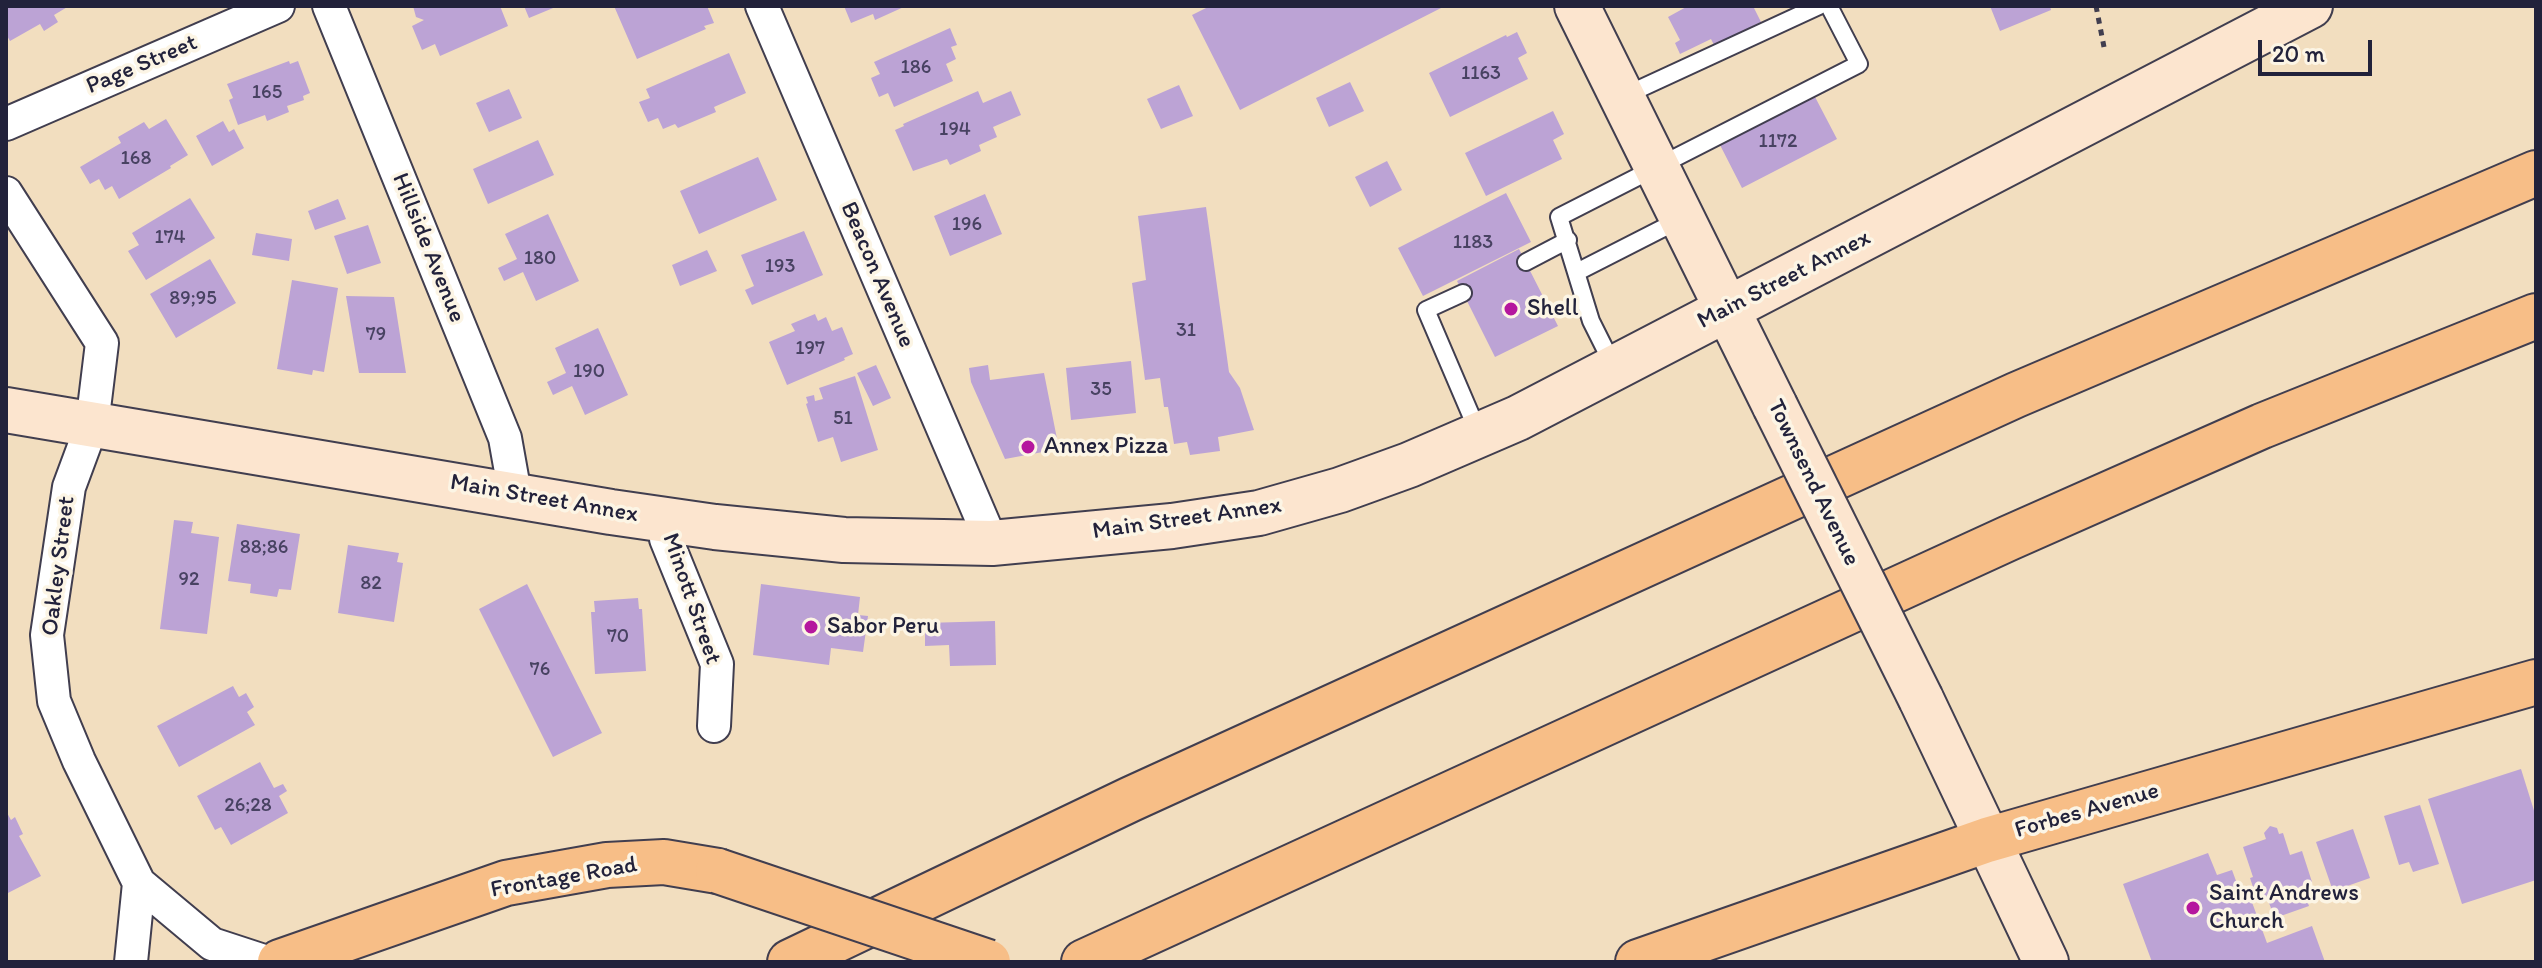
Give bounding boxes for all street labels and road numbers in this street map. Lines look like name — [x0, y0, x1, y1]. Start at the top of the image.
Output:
street label: Page Street — [82, 29, 202, 101]
street label: Hillside Avenue — [385, 169, 471, 327]
street label: Beacon Avenue — [833, 198, 921, 352]
street label: Main Street Annex — [1693, 224, 1875, 336]
street label: Townsend Avenue — [1760, 395, 1866, 571]
street label: Main Street Annex — [448, 468, 640, 530]
street label: Main Street Annex — [1091, 491, 1283, 547]
street label: Oakley Street — [36, 495, 82, 637]
street label: Minott Street — [655, 530, 727, 668]
street label: Forbes Avenue — [2012, 777, 2162, 845]
street label: Frontage Road — [488, 851, 640, 905]

